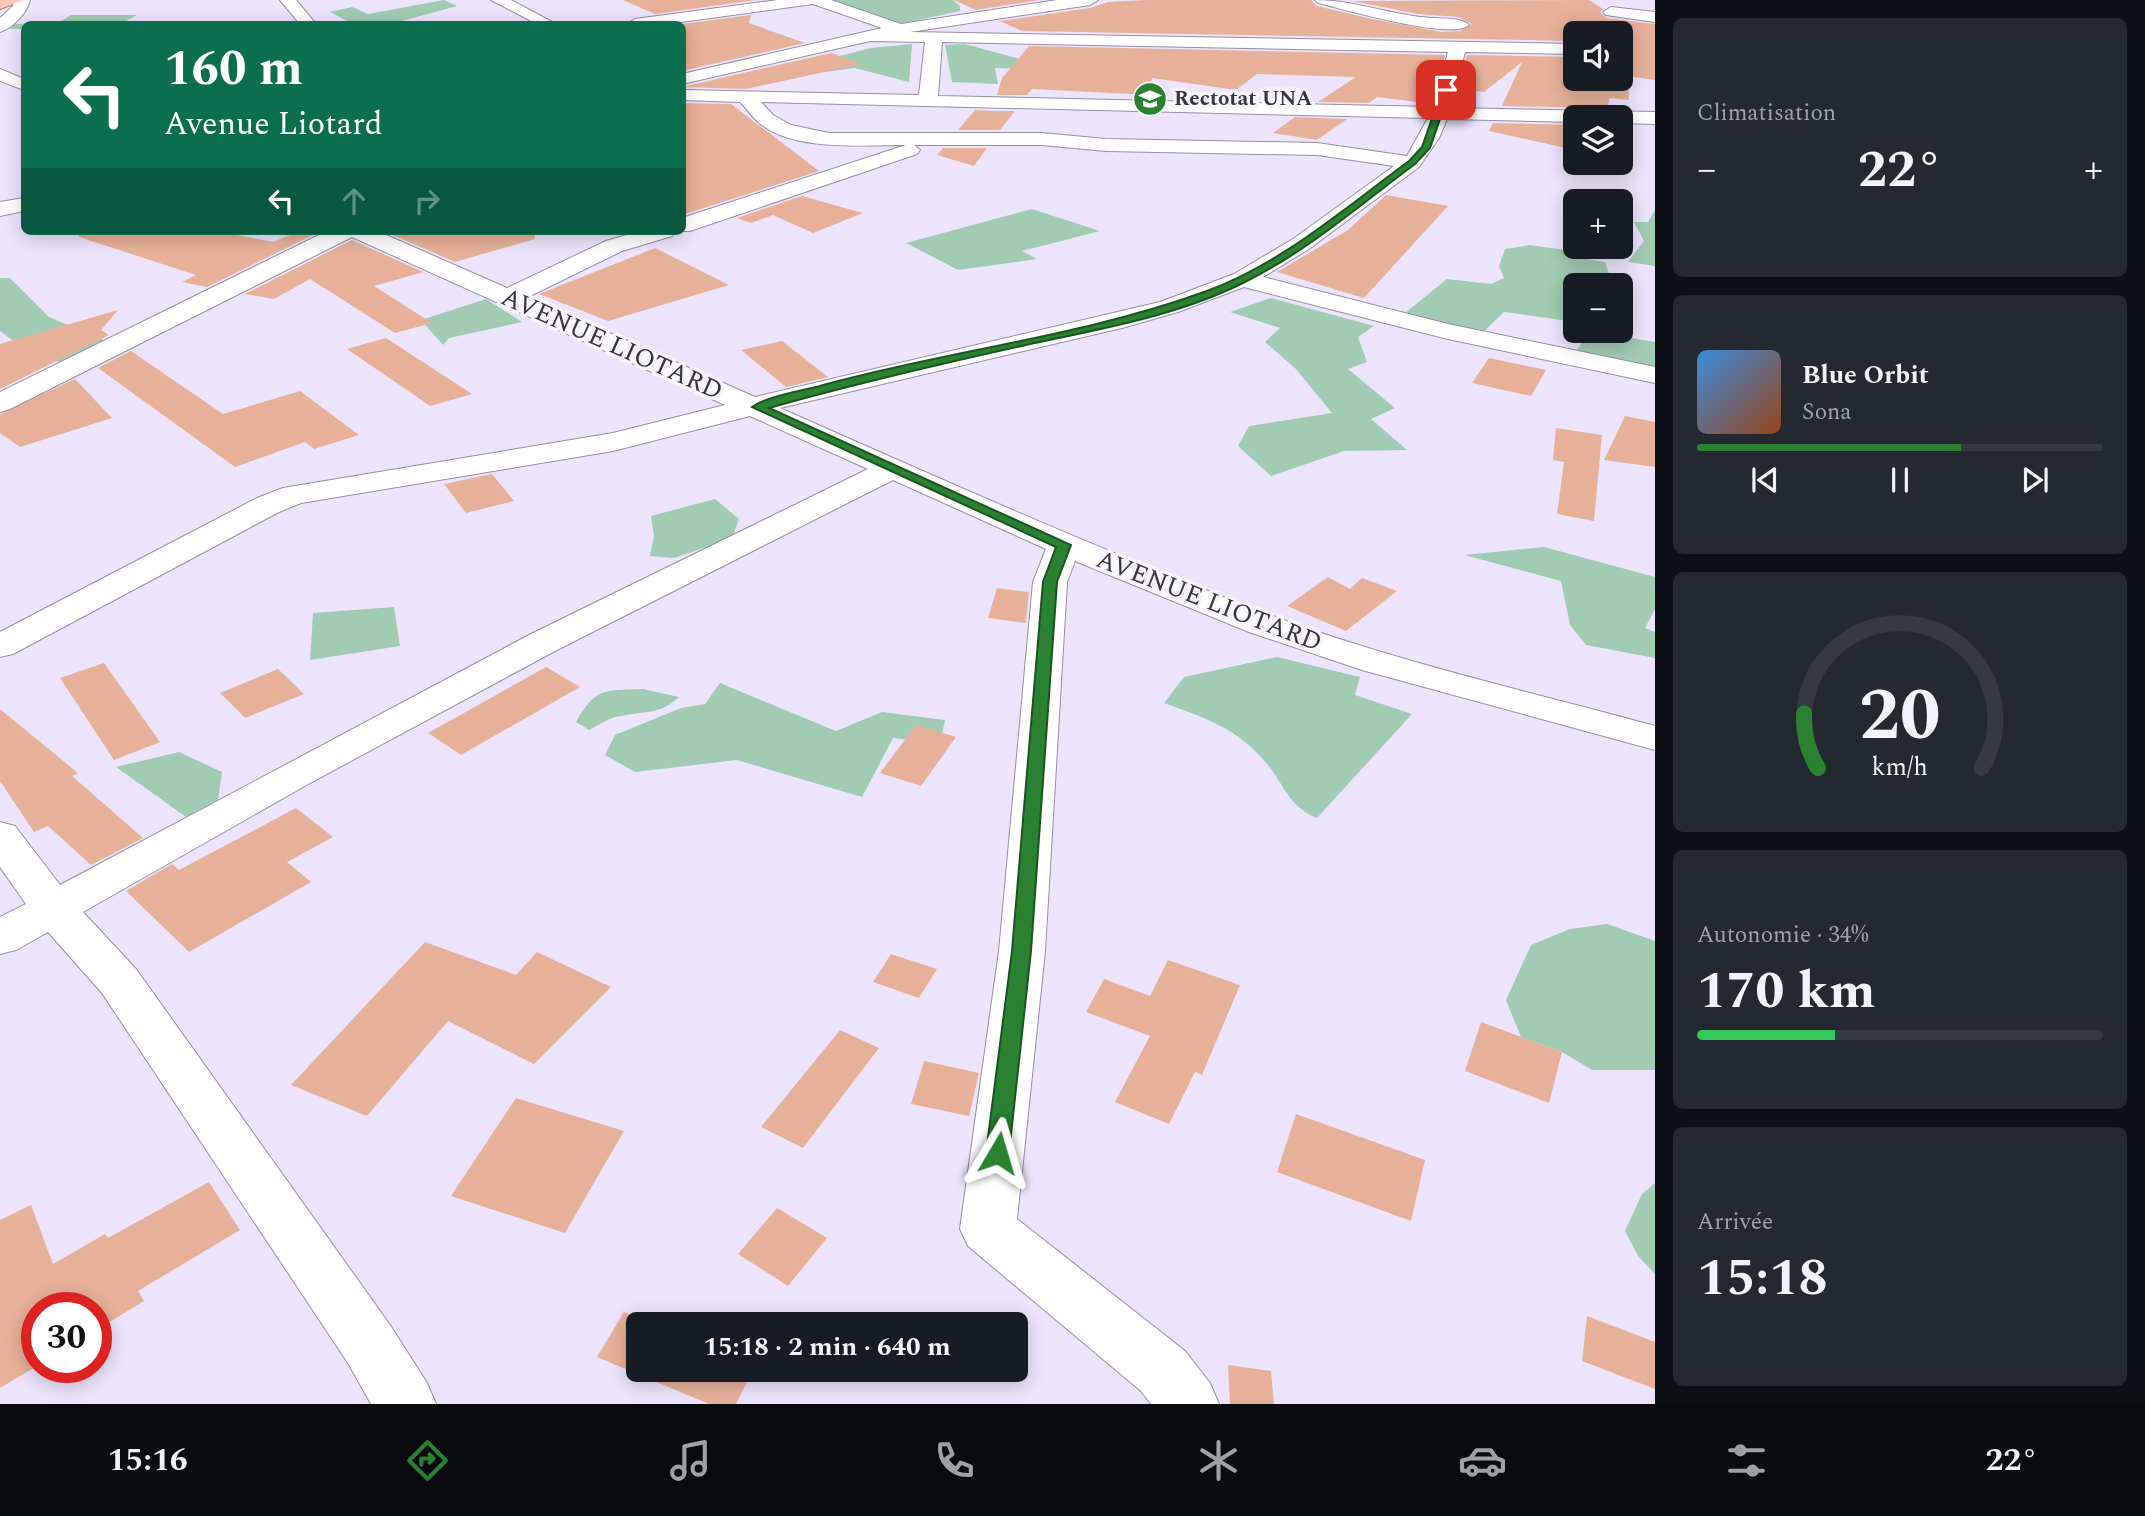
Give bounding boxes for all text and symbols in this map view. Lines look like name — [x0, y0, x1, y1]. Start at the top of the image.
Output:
map controls — [1563, 21, 1633, 343]
button: sound — [1563, 21, 1633, 91]
text: 160 m — [164, 32, 303, 107]
icon: left — [49, 49, 140, 140]
pin — [1416, 60, 1476, 120]
icon: arrive — [1427, 71, 1465, 109]
school or university icon: Rectotat UNA — [1131, 80, 1169, 118]
place label: Rectotat UNA — [1174, 83, 1312, 115]
text: Climatisation — [1697, 96, 1836, 131]
text: Avenue Liotard — [164, 100, 383, 149]
button: layers — [1563, 105, 1633, 175]
text: 22° — [1858, 131, 1942, 210]
text: − — [1697, 141, 1716, 199]
text: + — [2084, 141, 2103, 199]
icon: left — [262, 182, 300, 220]
icon: ahead — [335, 182, 373, 220]
icon: right — [408, 182, 446, 220]
button: + — [1563, 189, 1633, 259]
button: − — [1563, 273, 1633, 343]
street label: AVENUE LIOTARD — [495, 277, 729, 411]
text: Blue Orbit — [1802, 355, 1929, 395]
text: Sona — [1802, 395, 1852, 430]
icon: previous — [1746, 461, 1784, 499]
icon: pause — [1881, 461, 1919, 499]
icon: next — [2016, 461, 2054, 499]
street label: AVENUE LIOTARD — [1090, 539, 1328, 663]
text: 20 — [1859, 661, 1941, 772]
text: km/h — [1872, 749, 1928, 787]
text: Autonomie · 34% — [1697, 918, 1869, 953]
text: 170 km — [1697, 952, 1876, 1031]
position arrow — [961, 1116, 1035, 1190]
text: Arrivée — [1697, 1205, 1773, 1240]
text: 15:18 — [1697, 1239, 1828, 1318]
speed limit sign: 30 — [21, 1292, 112, 1383]
text: 15:18 · 2 min · 640 m — [703, 1327, 951, 1367]
text: 15:16 — [107, 1436, 188, 1485]
icon: directions — [403, 1436, 452, 1485]
icon: music — [666, 1436, 715, 1485]
icon: phone — [930, 1436, 979, 1485]
icon: climate — [1194, 1436, 1243, 1485]
icon: car — [1458, 1436, 1507, 1485]
icon: filters — [1722, 1436, 1771, 1485]
text: 22° — [1986, 1436, 2038, 1485]

